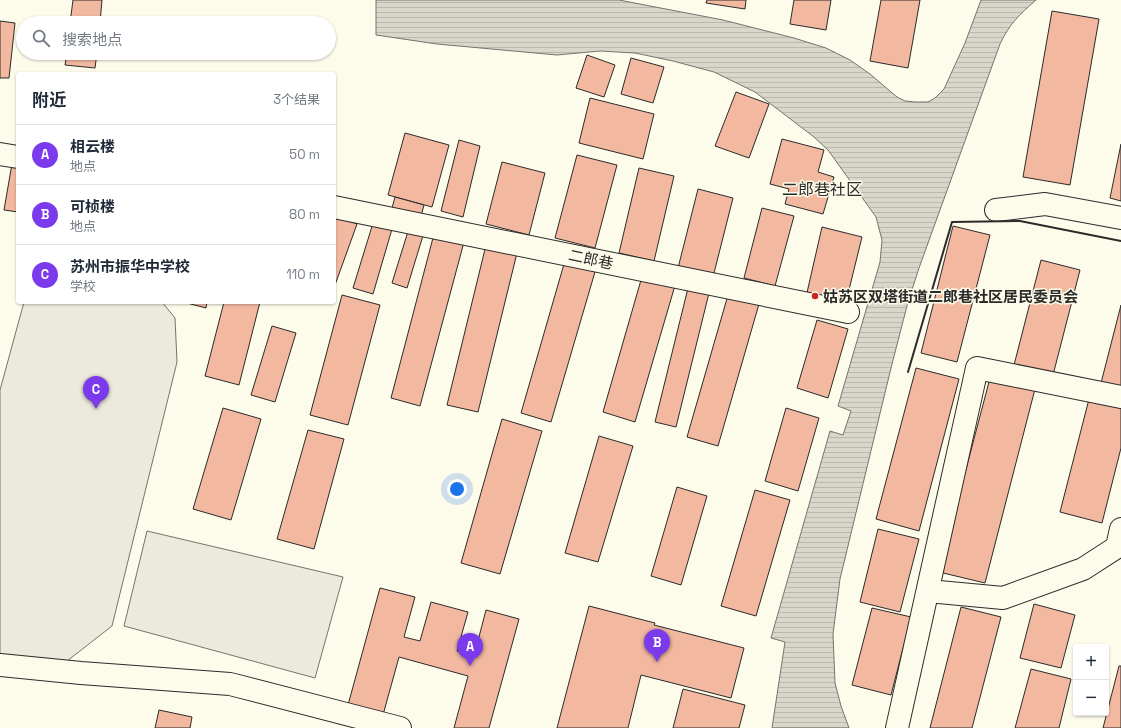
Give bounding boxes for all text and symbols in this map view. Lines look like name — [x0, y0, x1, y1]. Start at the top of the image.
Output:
search box — [16, 16, 336, 60]
icon: search — [30, 27, 52, 49]
text: 搜索地点 — [62, 30, 122, 49]
text: 附近 — [32, 89, 66, 111]
text: 3个结果 — [273, 91, 320, 108]
text: 相云楼 — [70, 137, 115, 156]
text: A — [41, 146, 49, 163]
text: 50 m — [289, 146, 320, 163]
text: 地点 — [70, 158, 96, 175]
district label: 二郎巷社区 — [782, 179, 862, 200]
text: 可桢楼 — [70, 197, 115, 216]
text: B — [41, 206, 49, 223]
text: 80 m — [289, 206, 320, 223]
text: 地点 — [70, 218, 96, 235]
street label: 二郎巷 — [567, 245, 615, 273]
text: 苏州市振华中学校 — [70, 257, 190, 276]
text: C — [41, 266, 49, 283]
text: 110 m — [286, 266, 320, 283]
text: 学校 — [70, 278, 96, 295]
place label: 姑苏区双塔街道二郎巷社区居民委员会 — [823, 287, 1078, 306]
marker: 姑苏区双塔街道二郎巷社区居民委员会 — [810, 291, 820, 301]
pin: C — [83, 376, 109, 409]
your location — [447, 479, 467, 499]
pin: B — [644, 629, 670, 662]
pin: A — [457, 633, 483, 666]
map controls — [1073, 644, 1109, 716]
button: + — [1073, 644, 1109, 680]
button: − — [1073, 680, 1109, 716]

